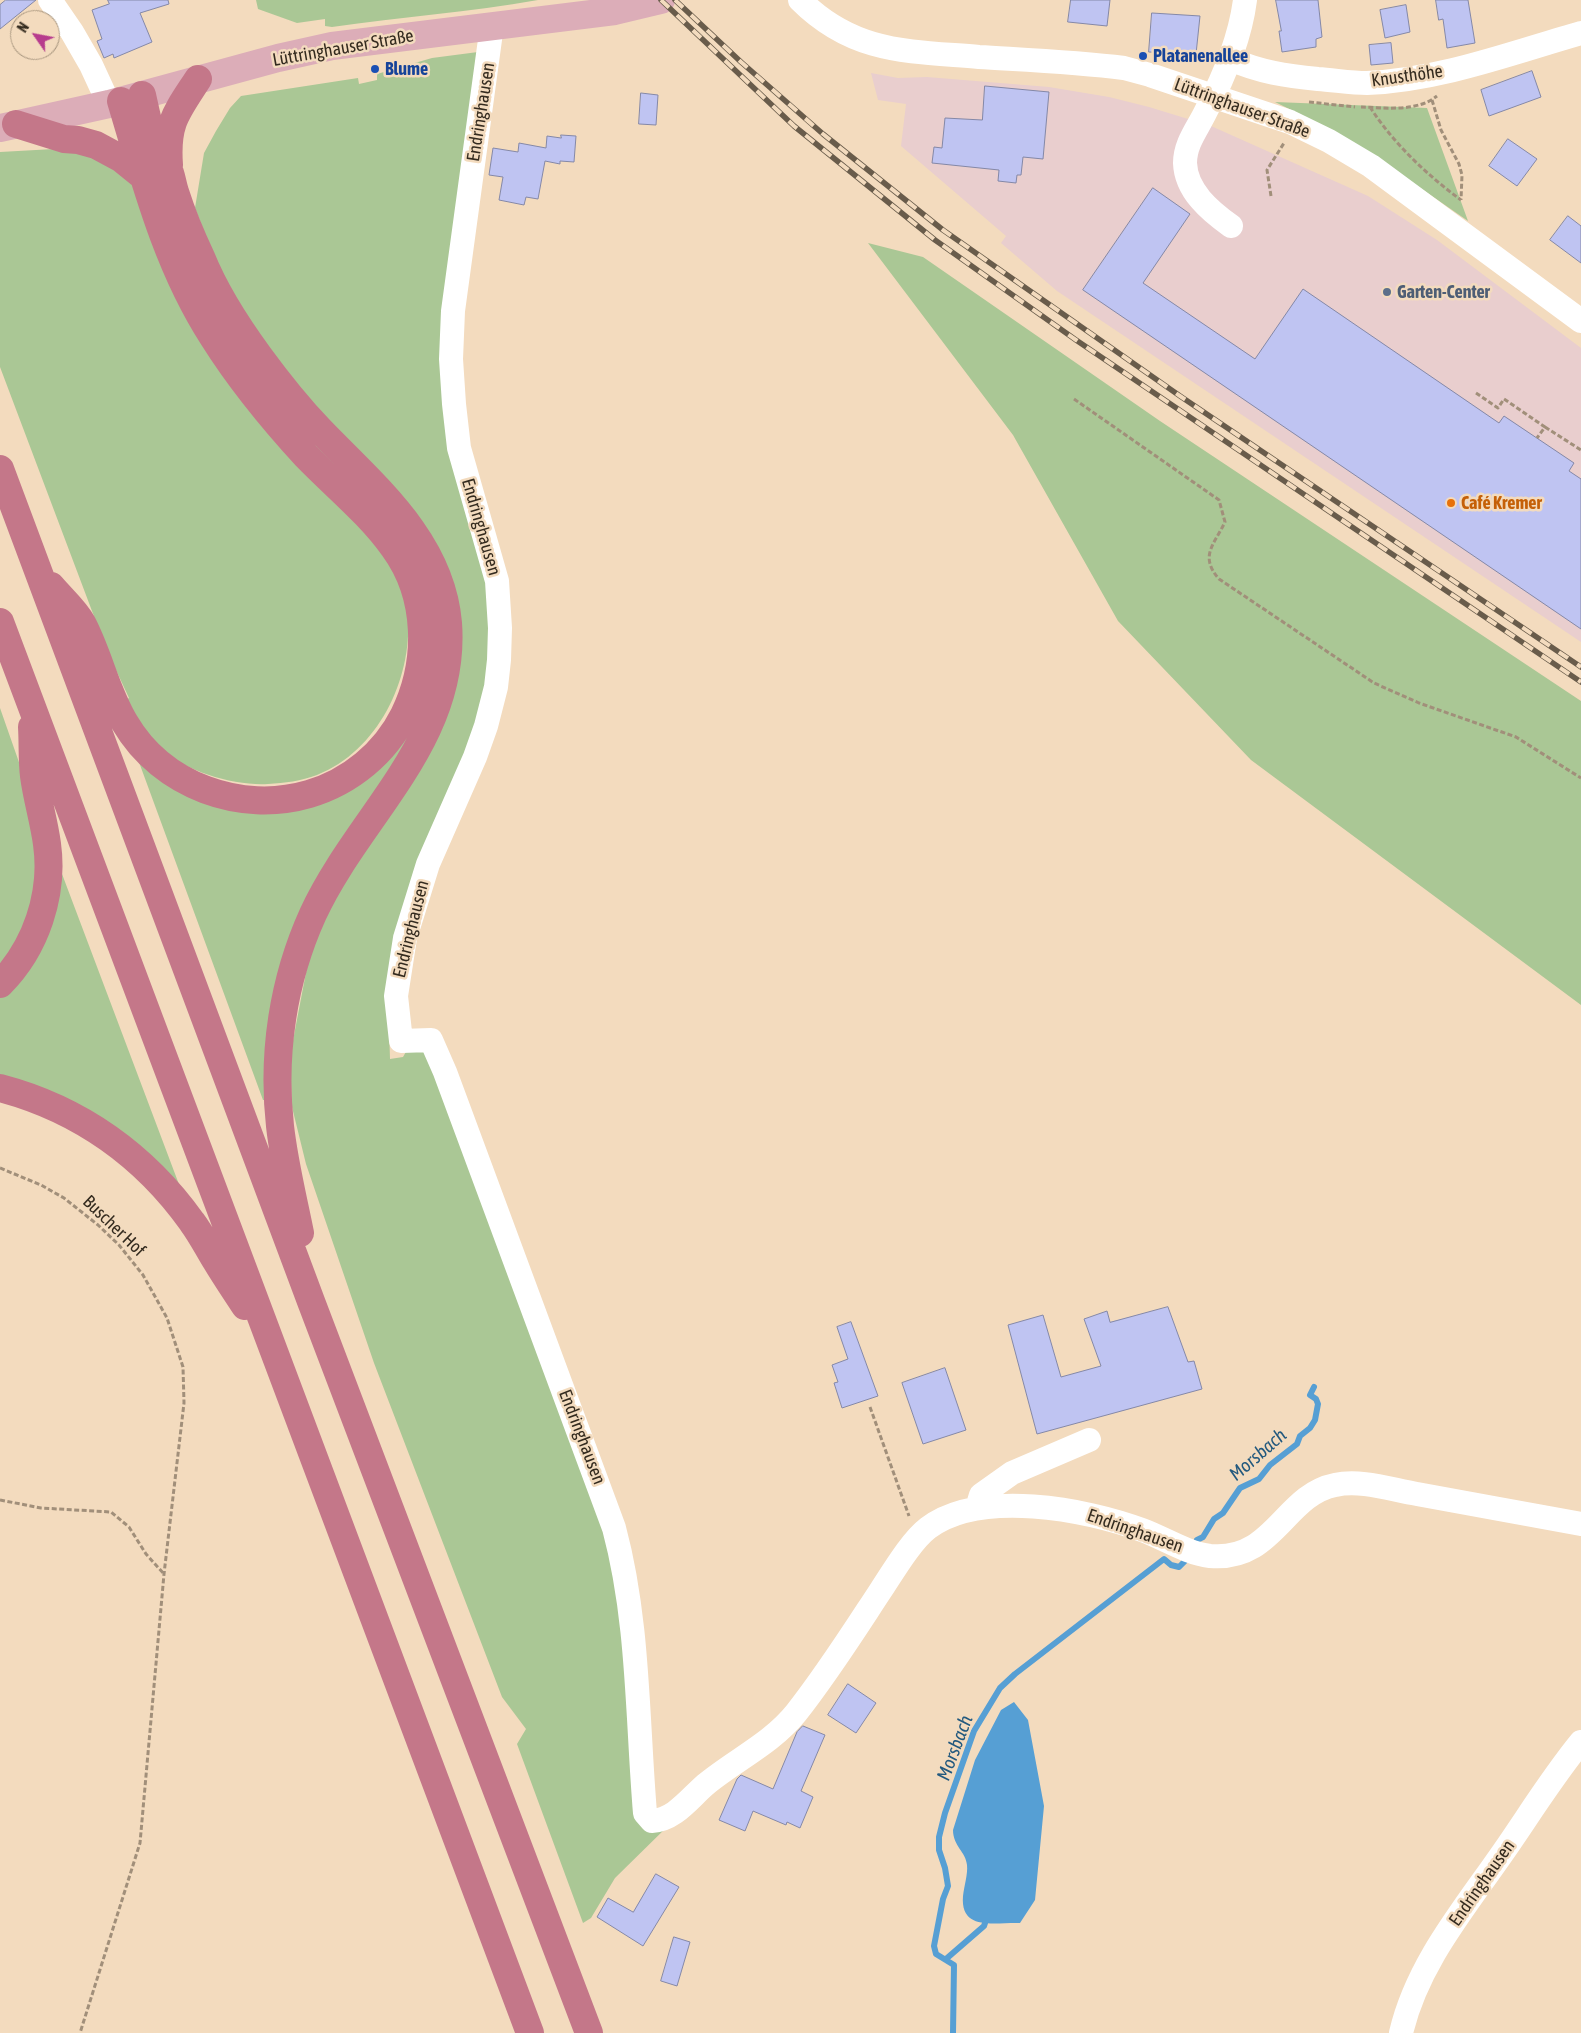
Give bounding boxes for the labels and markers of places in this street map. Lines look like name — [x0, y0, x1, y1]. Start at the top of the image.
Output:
place label: Platanenallee — [1153, 45, 1248, 67]
marker: Platanenallee — [1137, 50, 1149, 62]
place label: Blume — [385, 58, 428, 80]
marker: Blume — [369, 63, 381, 75]
place label: Garten-Center — [1397, 281, 1490, 303]
marker: Garten-Center — [1381, 286, 1393, 298]
place label: Café Kremer — [1461, 492, 1542, 514]
marker: Café Kremer — [1445, 497, 1457, 509]

